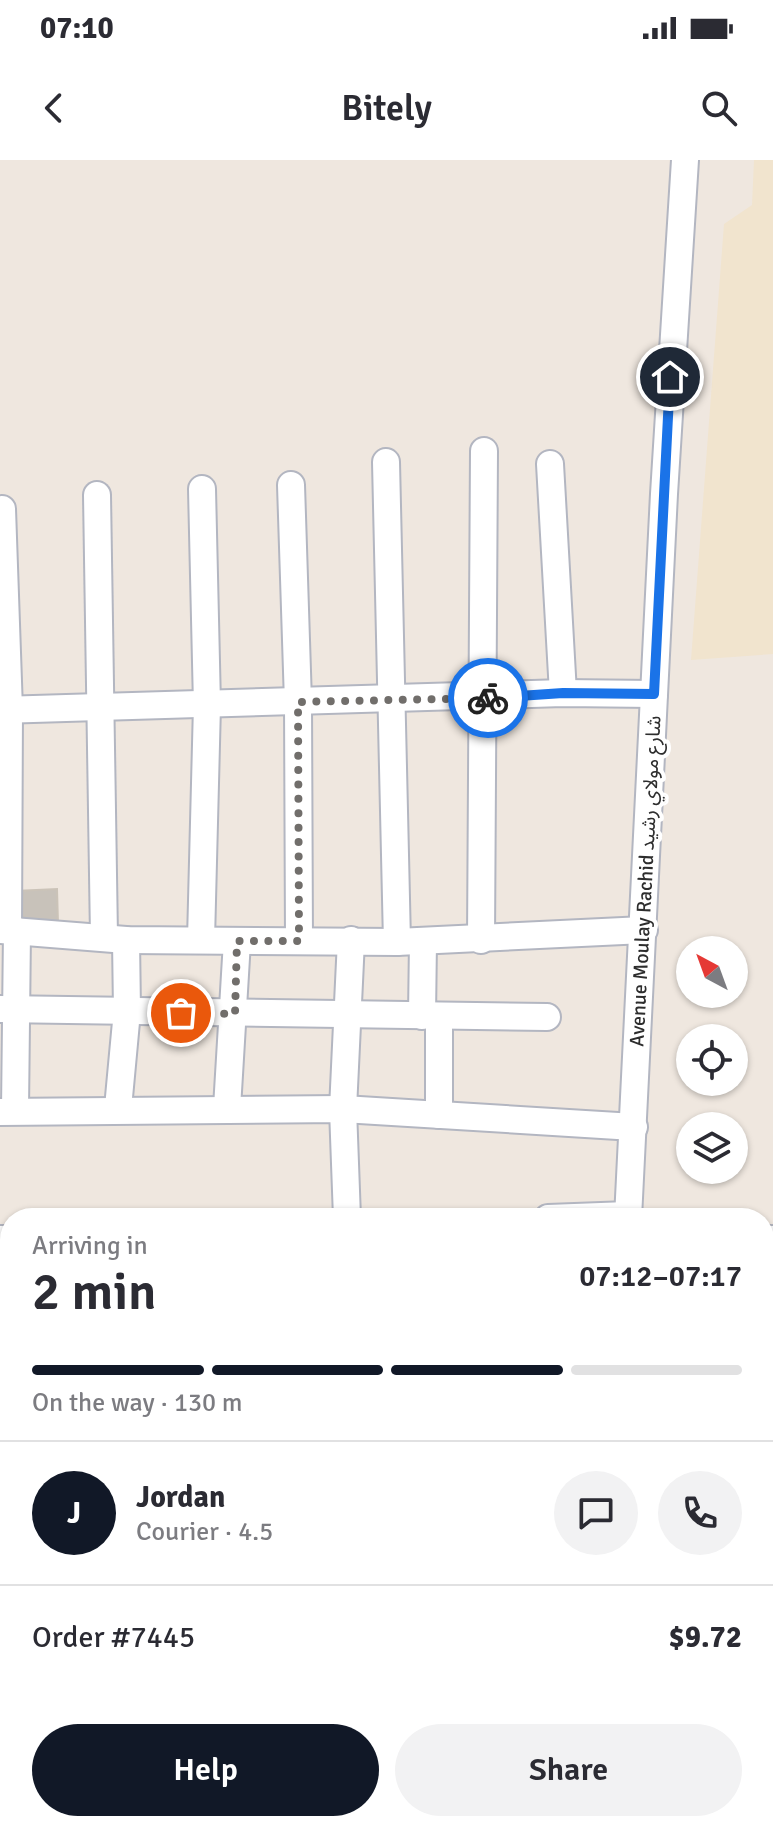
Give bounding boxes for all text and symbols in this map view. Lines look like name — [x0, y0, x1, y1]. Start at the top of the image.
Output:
text: 07:10 — [40, 10, 114, 47]
icon: back — [32, 86, 76, 130]
text: Bitely — [341, 86, 432, 131]
icon: search — [697, 86, 741, 130]
pin — [636, 343, 704, 411]
icon: home — [648, 355, 692, 399]
courier — [448, 658, 528, 738]
icon: bike — [466, 676, 510, 720]
street label: Avenue Moulay Rachid شارع مولاي رشيد — [624, 715, 669, 1047]
north arrow — [676, 936, 748, 1008]
map controls — [676, 936, 748, 1184]
pin — [147, 979, 215, 1047]
icon: bag — [159, 991, 203, 1035]
button: locate — [676, 1024, 748, 1096]
button: layers — [676, 1112, 748, 1184]
text: Arriving in — [32, 1230, 148, 1262]
text: 07:12–07:17 — [579, 1258, 742, 1295]
text: 2 min — [32, 1260, 157, 1324]
text: On the way · 130 m — [32, 1387, 242, 1419]
button: chat — [554, 1471, 638, 1555]
button: phone — [658, 1471, 742, 1555]
text: Jordan — [136, 1479, 225, 1516]
text: J — [67, 1495, 81, 1532]
text: Courier · 4.5 — [136, 1516, 273, 1548]
text: Order #7445 — [32, 1619, 195, 1656]
text: $9.72 — [669, 1619, 742, 1656]
button: Help — [32, 1724, 379, 1816]
button: Share — [395, 1724, 742, 1816]

